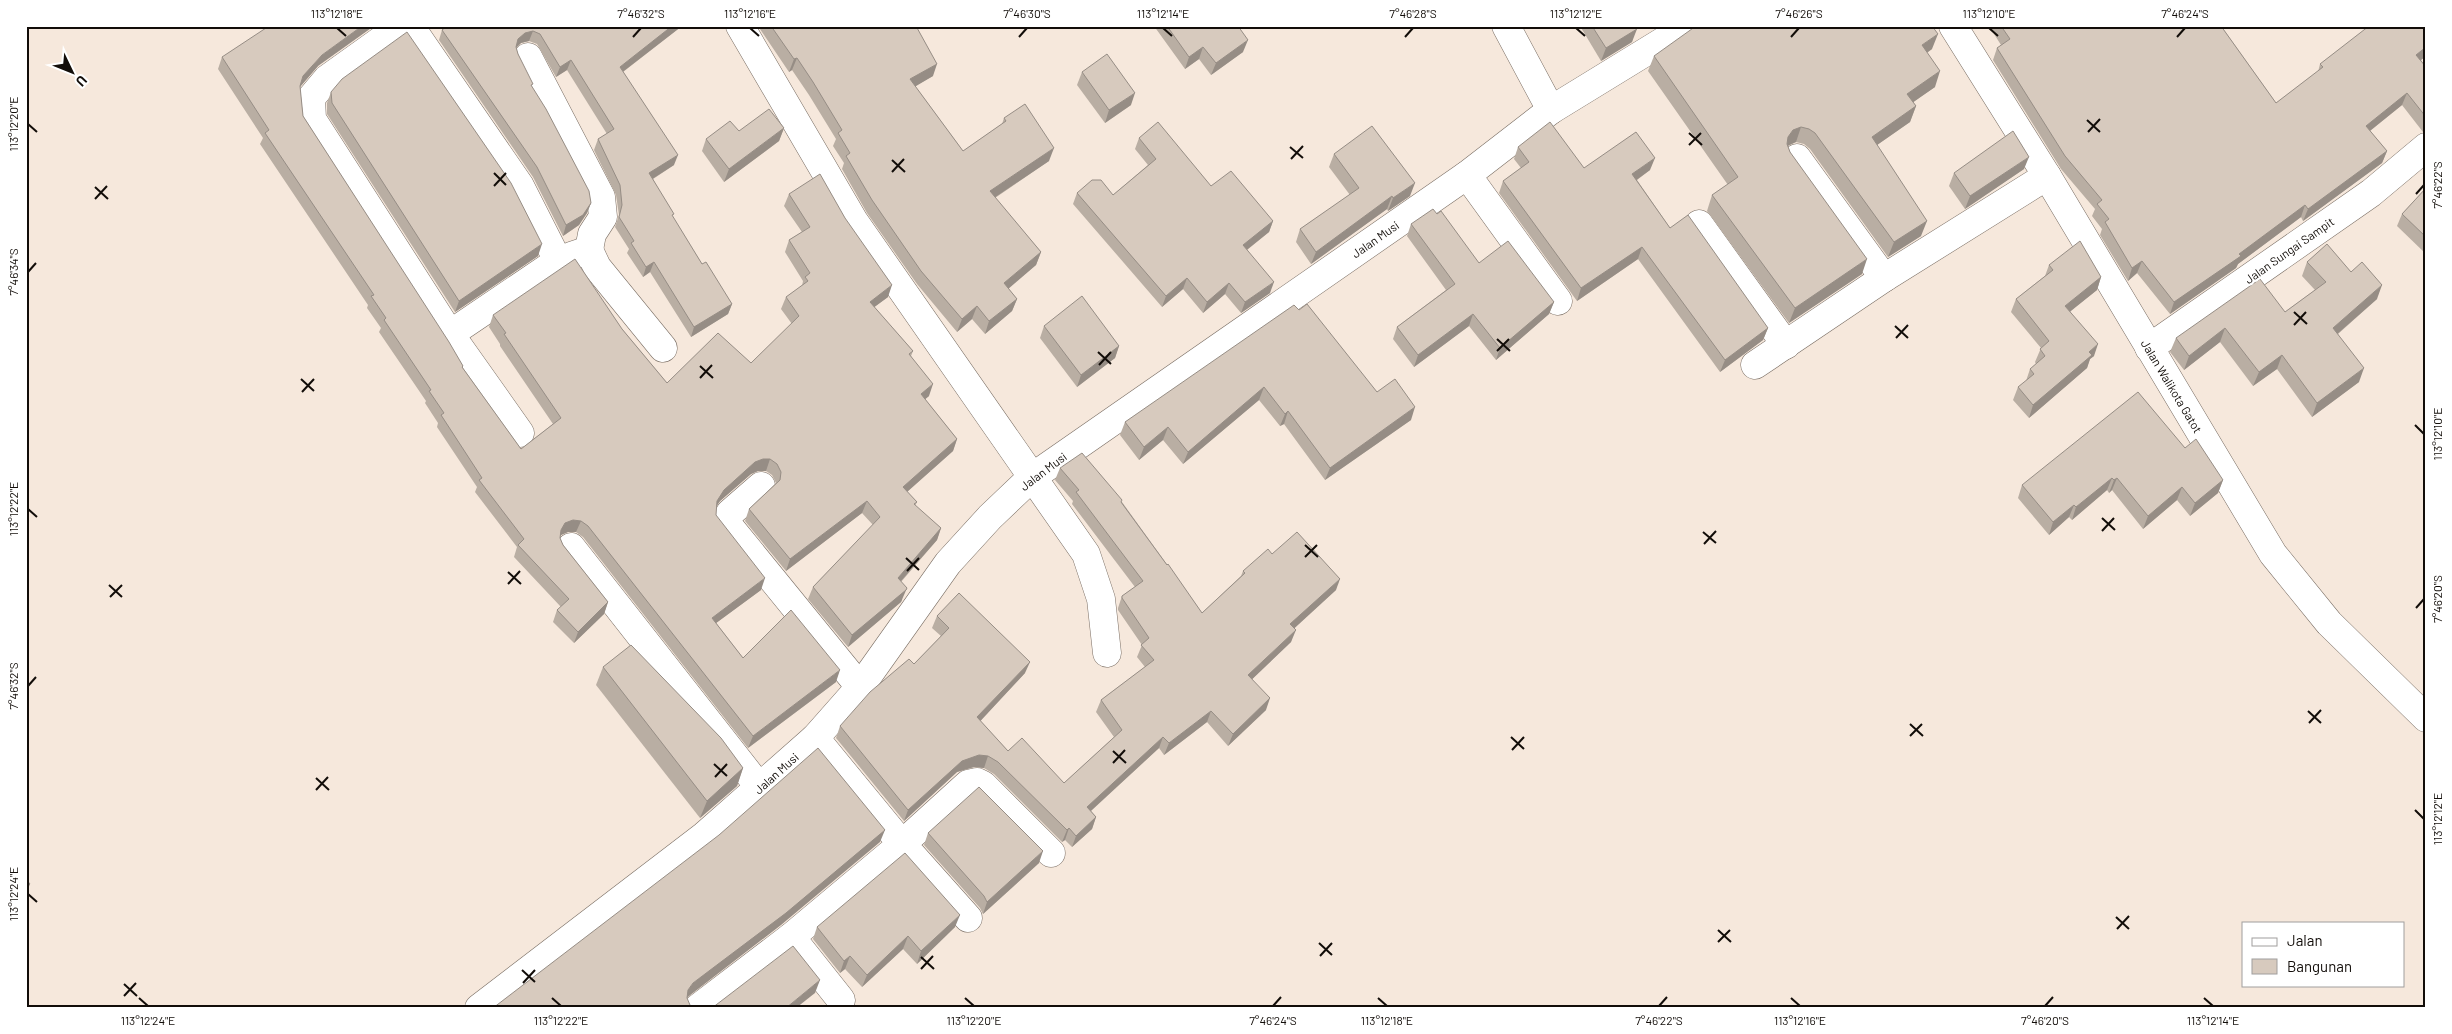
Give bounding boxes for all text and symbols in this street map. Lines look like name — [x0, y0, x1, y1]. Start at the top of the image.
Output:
text: 113°12'18"E — [311, 6, 363, 20]
text: 7°46'32"S — [617, 6, 665, 20]
text: 113°12'16"E — [724, 6, 776, 20]
text: 7°46'30"S — [1003, 6, 1051, 20]
text: 113°12'14"E — [1137, 6, 1189, 20]
text: 7°46'28"S — [1389, 6, 1437, 20]
text: 113°12'12"E — [1550, 6, 1602, 20]
text: 7°46'26"S — [1775, 6, 1823, 20]
text: 113°12'10"E — [1963, 6, 2015, 20]
text: 7°46'24"S — [2161, 6, 2209, 20]
north arrow — [48, 48, 98, 98]
text: U — [73, 72, 91, 90]
text: 113°12'20"E — [6, 96, 20, 152]
text: 7°46'22"S — [2430, 161, 2444, 209]
street label: Jalan Sungai Sampit — [2242, 214, 2336, 286]
street label: Jalan Musi — [1349, 218, 1401, 260]
text: 7°46'34"S — [6, 248, 20, 296]
street label: Jalan Walikota Gatot — [2139, 337, 2205, 435]
text: 113°12'10"E — [2430, 408, 2444, 460]
street label: Jalan Musi — [1017, 449, 1069, 493]
text: 113°12'22"E — [6, 482, 20, 536]
text: 7°46'20"S — [2430, 575, 2444, 623]
text: 7°46'32"S — [6, 662, 20, 710]
street label: Jalan Musi — [751, 750, 801, 796]
text: 113°12'12"E — [2430, 793, 2444, 845]
text: 113°12'24"E — [6, 867, 20, 921]
legend — [2242, 922, 2404, 986]
text: Jalan — [2287, 931, 2323, 949]
text: Bangunan — [2287, 957, 2352, 975]
text: 113°12'24"E — [121, 1013, 175, 1027]
text: 113°12'22"E — [534, 1013, 588, 1027]
text: 113°12'20"E — [946, 1013, 1002, 1027]
text: 7°46'24"S — [1249, 1013, 1297, 1027]
text: 113°12'18"E — [1361, 1013, 1413, 1027]
text: 7°46'22"S — [1635, 1013, 1683, 1027]
text: 113°12'16"E — [1774, 1013, 1826, 1027]
text: 7°46'20"S — [2021, 1013, 2069, 1027]
text: 113°12'14"E — [2187, 1013, 2239, 1027]

